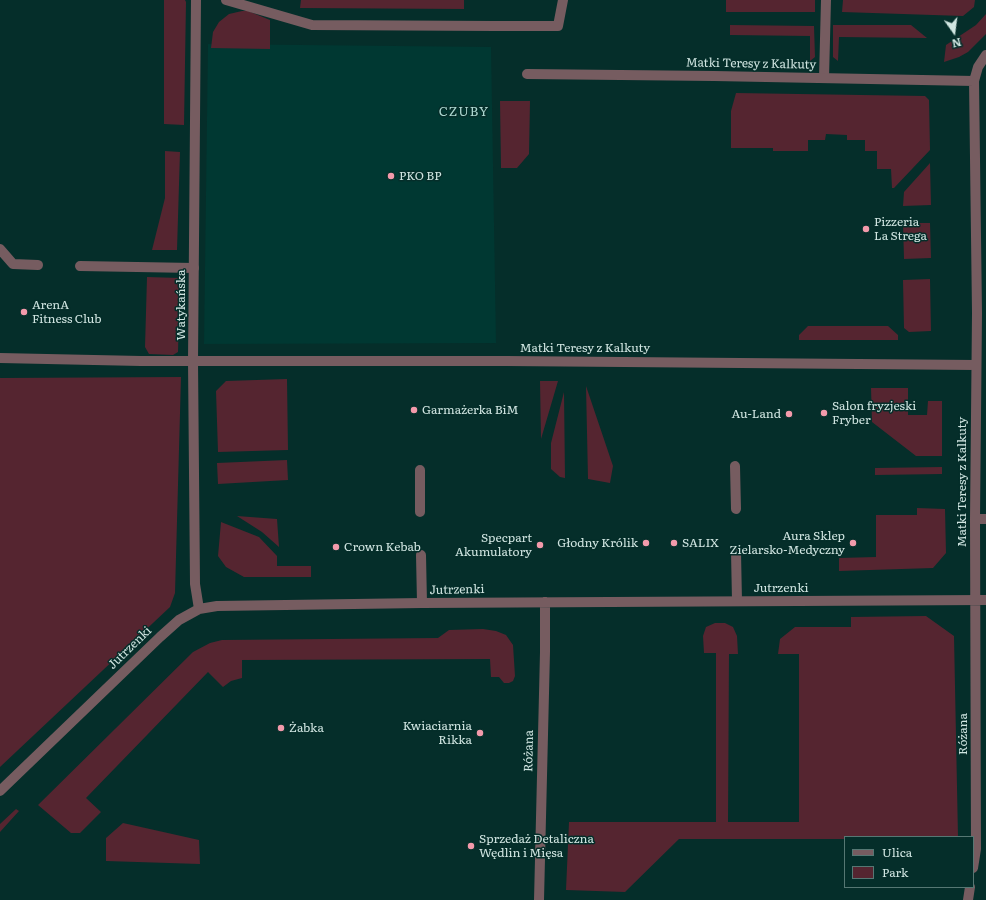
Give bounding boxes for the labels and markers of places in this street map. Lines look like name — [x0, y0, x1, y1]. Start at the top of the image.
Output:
place label: PKO BP — [399, 169, 441, 183]
marker: PKO BP — [386, 171, 396, 181]
place label: Pizzeria La Strega — [874, 215, 927, 243]
marker: Pizzeria La Strega — [861, 224, 871, 234]
place label: ArenA Fitness Club — [32, 298, 101, 326]
marker: ArenA Fitness Club — [19, 307, 29, 317]
place label: Salon fryzjeski Fryber — [832, 399, 916, 427]
place label: Garmażerka BiM — [422, 403, 519, 417]
marker: Garmażerka BiM — [409, 405, 419, 415]
place label: Au-Land — [732, 407, 781, 421]
marker: Salon fryzjeski Fryber — [819, 408, 829, 418]
marker: Au-Land — [784, 409, 794, 419]
place label: Aura Sklep Zielarsko-Medyczny — [730, 529, 845, 557]
place label: Specpart Akumulatory — [455, 531, 532, 559]
place label: Głodny Królik — [557, 536, 638, 550]
place label: SALIX — [682, 536, 719, 550]
marker: Głodny Królik — [641, 538, 651, 548]
marker: SALIX — [669, 538, 679, 548]
marker: Aura Sklep Zielarsko-Medyczny — [848, 538, 858, 548]
place label: Crown Kebab — [344, 540, 421, 554]
marker: Specpart Akumulatory — [535, 540, 545, 550]
marker: Crown Kebab — [331, 542, 341, 552]
place label: Kwiaciarnia Rikka — [403, 719, 472, 747]
place label: Żabka — [289, 721, 324, 735]
marker: Żabka — [276, 723, 286, 733]
marker: Kwiaciarnia Rikka — [475, 728, 485, 738]
place label: Sprzedaż Detaliczna Wędlin i Mięsa — [479, 832, 594, 860]
marker: Sprzedaż Detaliczna Wędlin i Mięsa — [466, 841, 476, 851]

